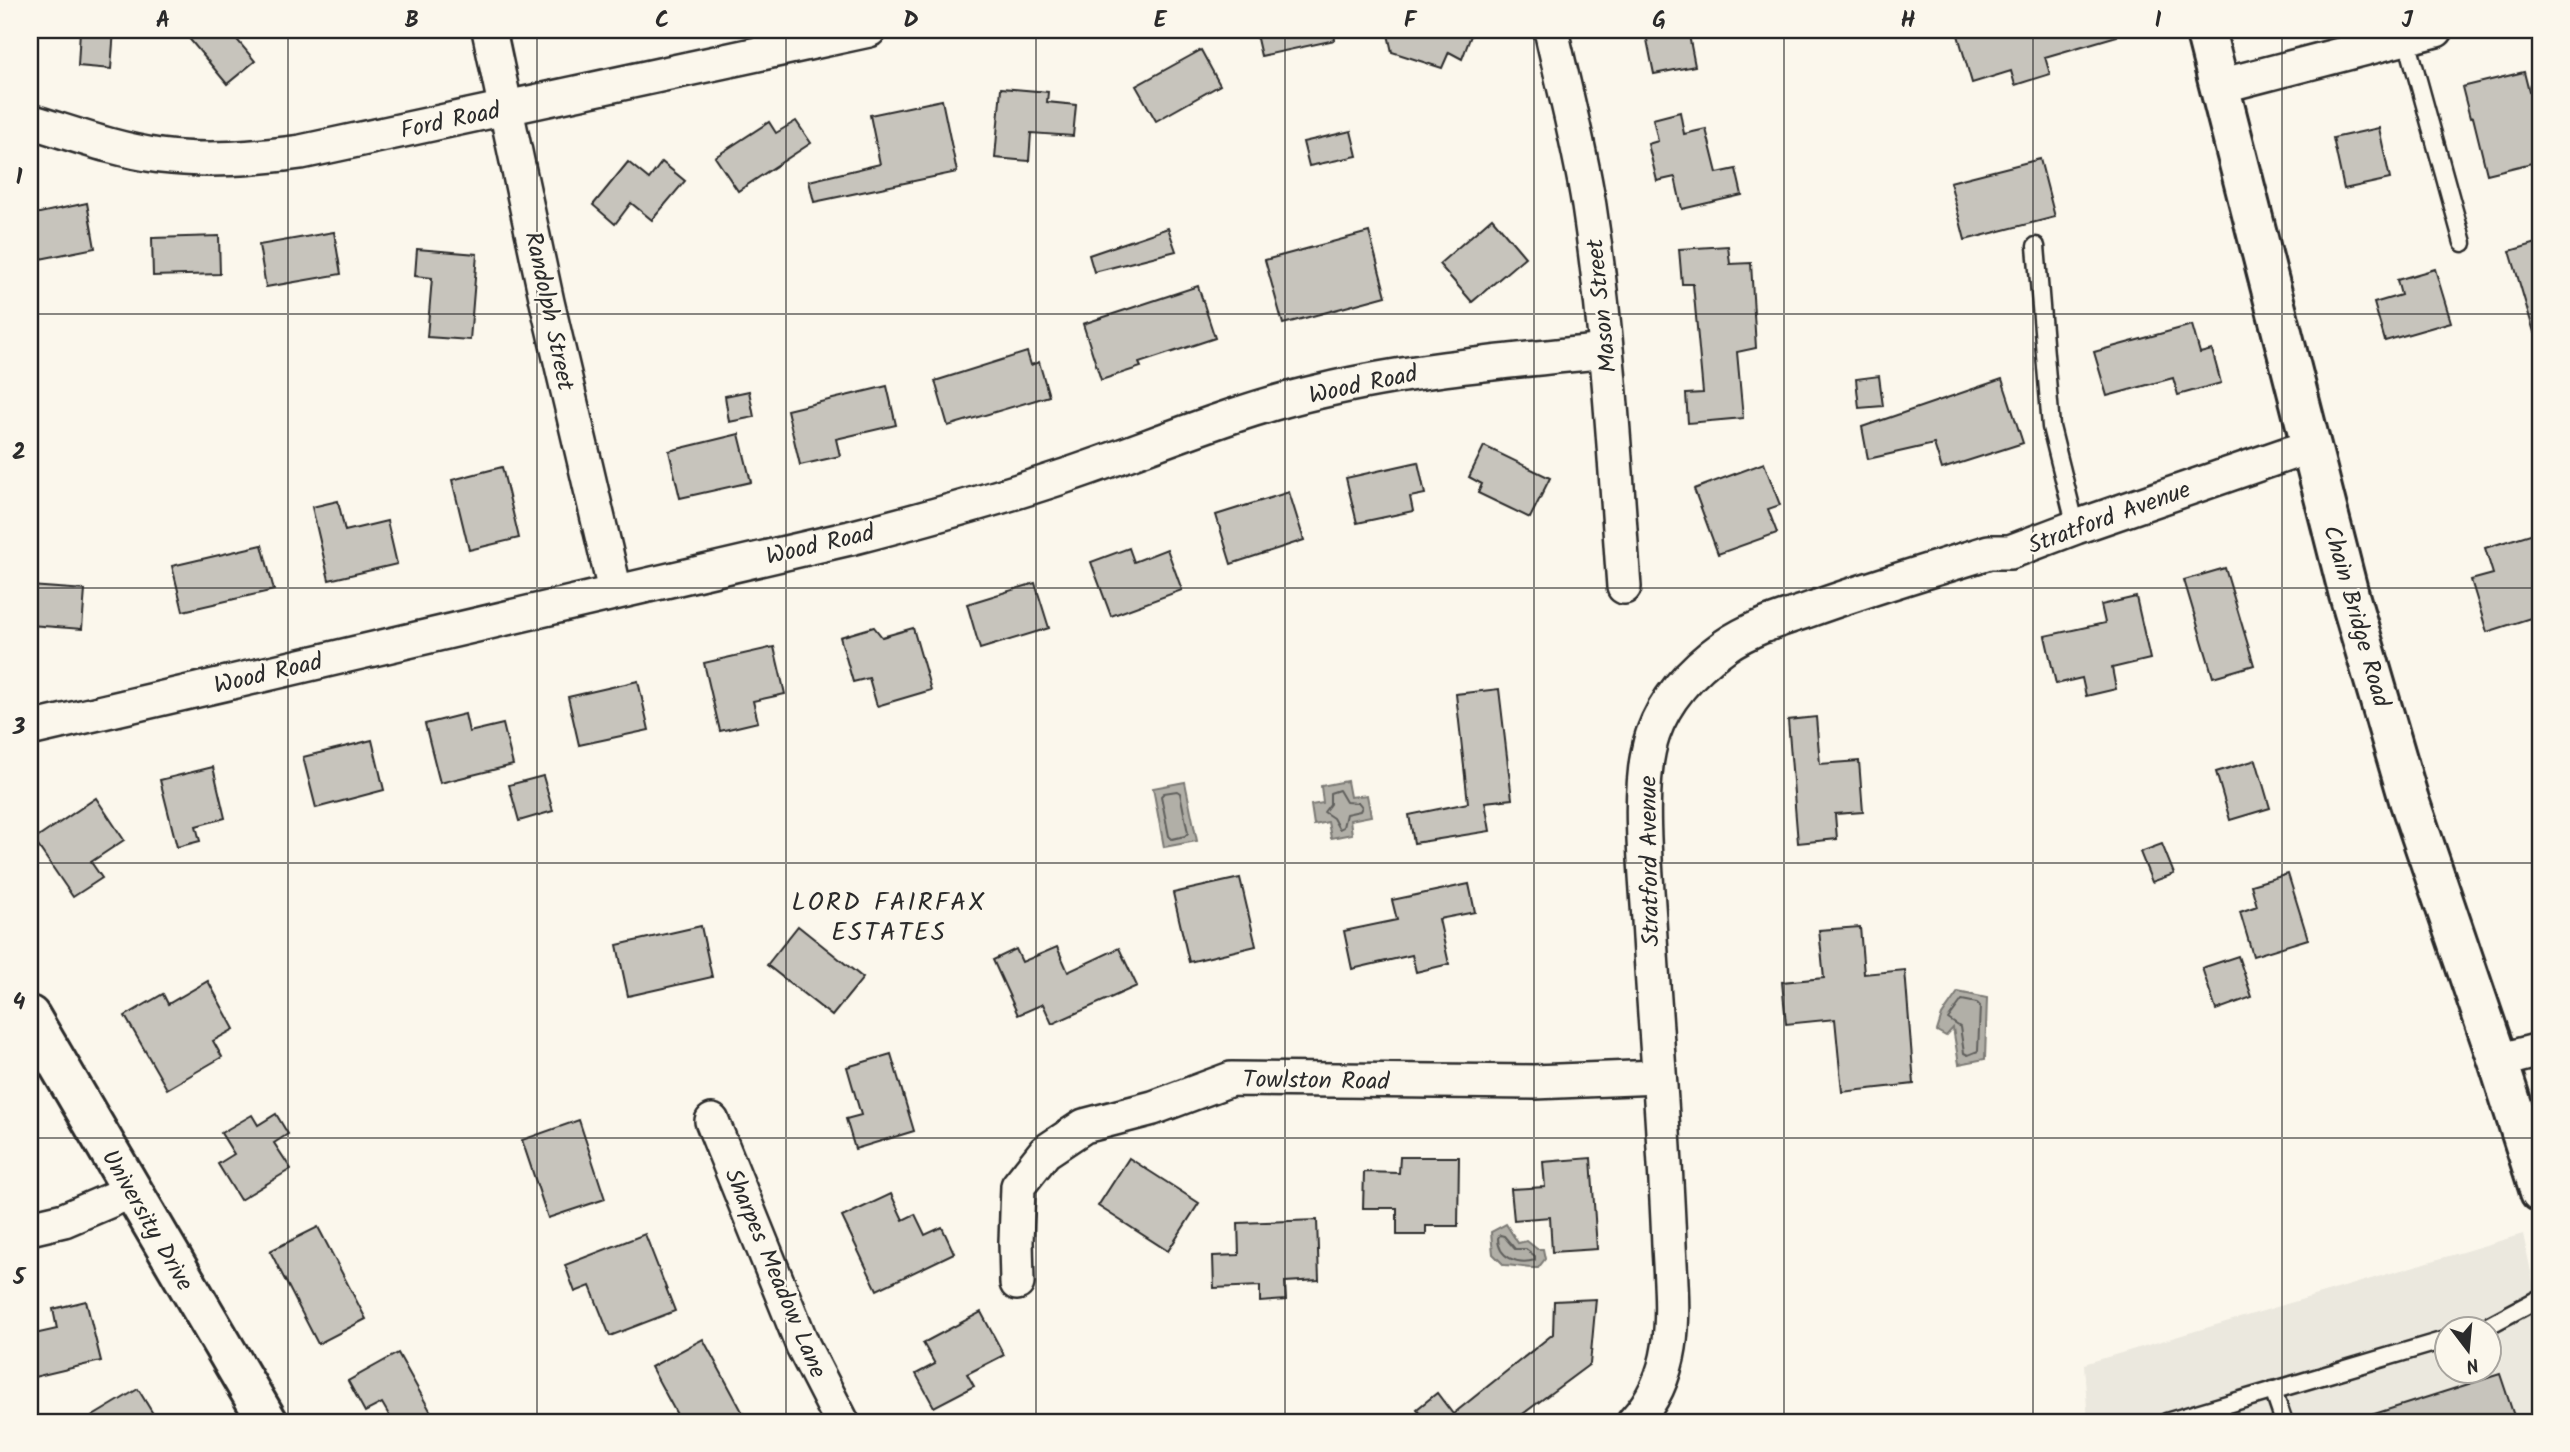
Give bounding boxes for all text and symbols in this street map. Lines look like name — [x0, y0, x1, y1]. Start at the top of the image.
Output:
text: A — [156, 3, 170, 39]
text: B — [405, 3, 419, 39]
text: C — [655, 3, 669, 39]
text: D — [903, 3, 919, 39]
text: E — [1154, 3, 1168, 39]
text: F — [1404, 3, 1418, 39]
text: G — [1652, 3, 1666, 39]
text: H — [1901, 3, 1916, 39]
text: I — [2154, 3, 2162, 39]
text: J — [2401, 3, 2413, 39]
street label: Ford Road — [397, 92, 505, 151]
text: 1 — [16, 160, 23, 196]
street label: Randolph Street — [513, 228, 585, 395]
street label: Mason Street — [1576, 236, 1629, 375]
street label: Wood Road — [1305, 355, 1422, 416]
text: 2 — [12, 435, 26, 471]
street label: Stratford Avenue — [2023, 471, 2197, 566]
street label: Wood Road — [762, 514, 879, 577]
street label: Chain Bridge Road — [2311, 521, 2400, 713]
street label: Wood Road — [210, 643, 327, 706]
text: 3 — [12, 710, 26, 746]
street label: Stratford Avenue — [1630, 775, 1671, 947]
district label: LORD FAIRFAX ESTATES — [792, 882, 986, 954]
text: 4 — [13, 985, 26, 1021]
street label: Towlston Road — [1242, 1061, 1391, 1102]
street label: University Drive — [90, 1143, 203, 1299]
street label: Sharpes Meadow Lane — [713, 1163, 837, 1385]
text: 5 — [12, 1260, 27, 1296]
north arrow — [2434, 1316, 2504, 1386]
text: N — [2462, 1348, 2482, 1380]

